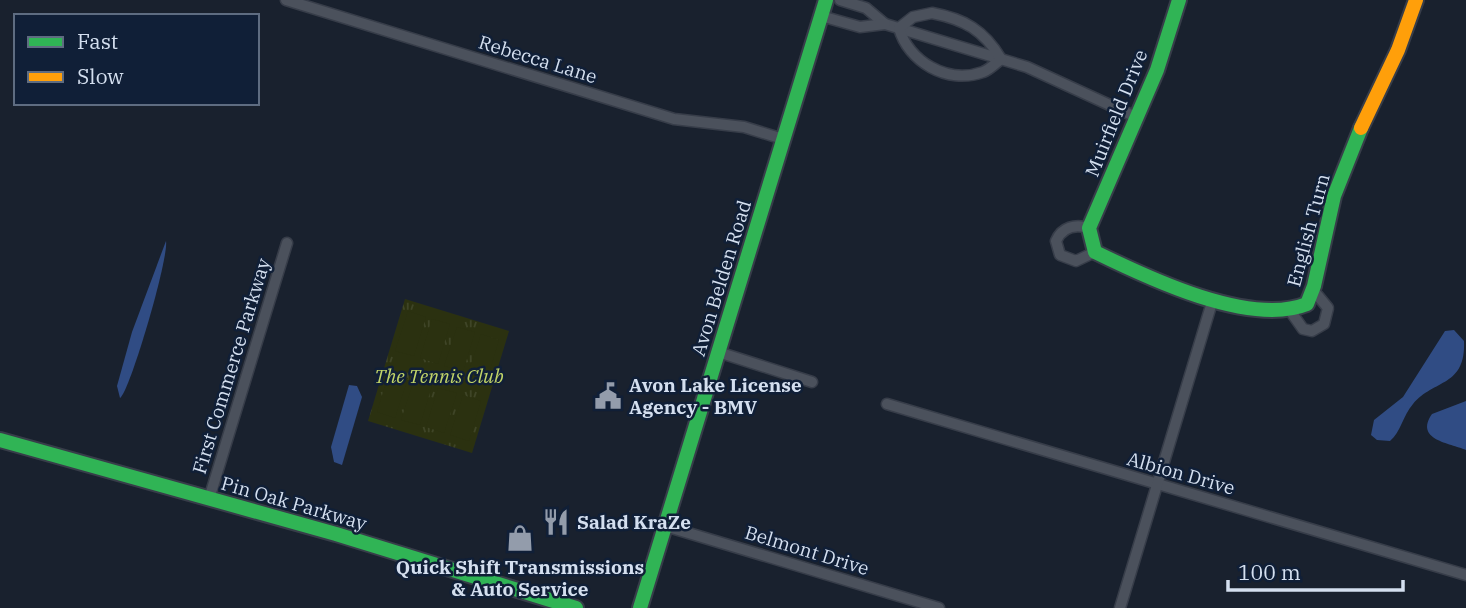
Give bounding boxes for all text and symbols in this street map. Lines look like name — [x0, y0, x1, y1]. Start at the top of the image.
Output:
legend — [14, 14, 259, 105]
text: Fast — [77, 27, 118, 55]
street label: Rebecca Lane — [476, 30, 600, 88]
street label: Muirfield Drive — [1080, 46, 1152, 180]
text: Slow — [77, 62, 124, 90]
street label: English Turn — [1281, 171, 1335, 289]
street label: Avon Belden Road — [686, 197, 756, 359]
street label: First Commerce Parkway — [187, 254, 276, 477]
park label: The Tennis Club — [374, 364, 504, 388]
place label: Avon Lake License Agency - BMV — [629, 373, 802, 419]
public building icon: Avon Lake License Agency - BMV — [593, 381, 623, 411]
street label: Albion Drive — [1124, 446, 1238, 500]
street label: Pin Oak Parkway — [218, 471, 370, 535]
restaurant icon: Salad KraZe — [541, 507, 571, 537]
place label: Salad KraZe — [577, 510, 691, 534]
street label: Belmont Drive — [742, 520, 872, 580]
shop icon: Quick Shift Transmissions & Auto Service — [505, 523, 535, 553]
scale bar — [1228, 548, 1403, 592]
place label: Quick Shift Transmissions & Auto Service — [396, 555, 644, 601]
text: 100 m — [1238, 558, 1301, 586]

